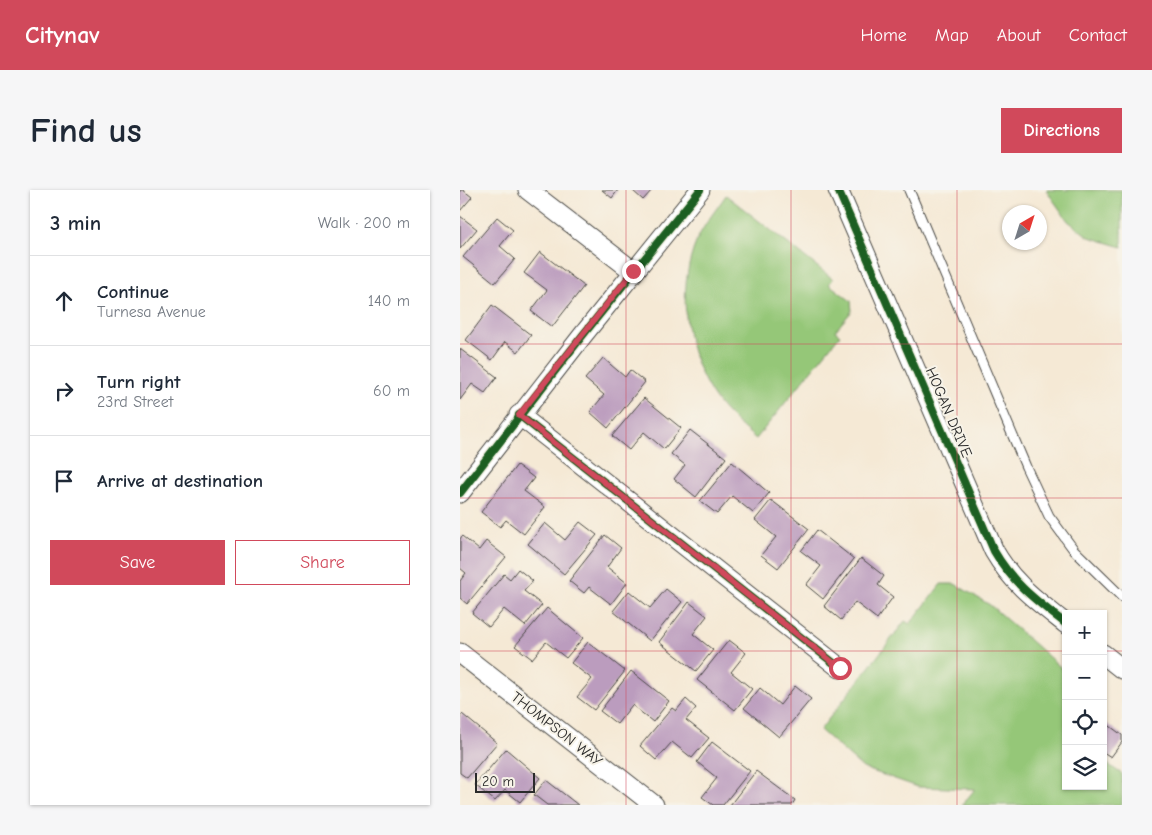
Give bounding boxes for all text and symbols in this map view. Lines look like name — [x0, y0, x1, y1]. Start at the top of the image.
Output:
text: Citynav — [25, 21, 100, 49]
text: Home — [860, 25, 907, 46]
text: Map — [935, 25, 969, 46]
text: About — [997, 25, 1041, 46]
text: Contact — [1069, 25, 1127, 46]
button: Directions — [1001, 108, 1122, 153]
text: Find us — [30, 110, 142, 151]
north arrow — [1002, 205, 1047, 250]
text: 3 min — [50, 211, 101, 235]
text: Walk · 200 m — [318, 214, 410, 232]
route end — [622, 260, 645, 283]
text: Continue — [97, 281, 169, 303]
icon: ahead — [50, 287, 78, 315]
text: 140 m — [368, 292, 410, 310]
text: Turnesa Avenue — [97, 303, 206, 321]
street label: HOGAN DRIVE — [922, 364, 976, 460]
text: Turn right — [97, 371, 181, 393]
icon: right — [50, 377, 78, 405]
text: 60 m — [373, 382, 410, 400]
text: 23rd Street — [97, 393, 173, 411]
icon: arrive — [50, 467, 78, 495]
text: Arrive at destination — [97, 470, 263, 492]
button: Save — [50, 540, 225, 585]
button: Share — [235, 540, 410, 585]
map controls — [1062, 610, 1107, 790]
button: + — [1062, 610, 1107, 655]
button: − — [1062, 655, 1107, 700]
route start — [829, 657, 852, 680]
street label: THOMPSON WAY — [508, 688, 606, 770]
button: locate — [1062, 700, 1107, 745]
button: layers — [1062, 745, 1107, 790]
scale bar — [475, 770, 535, 793]
text: 20 m — [482, 773, 514, 790]

